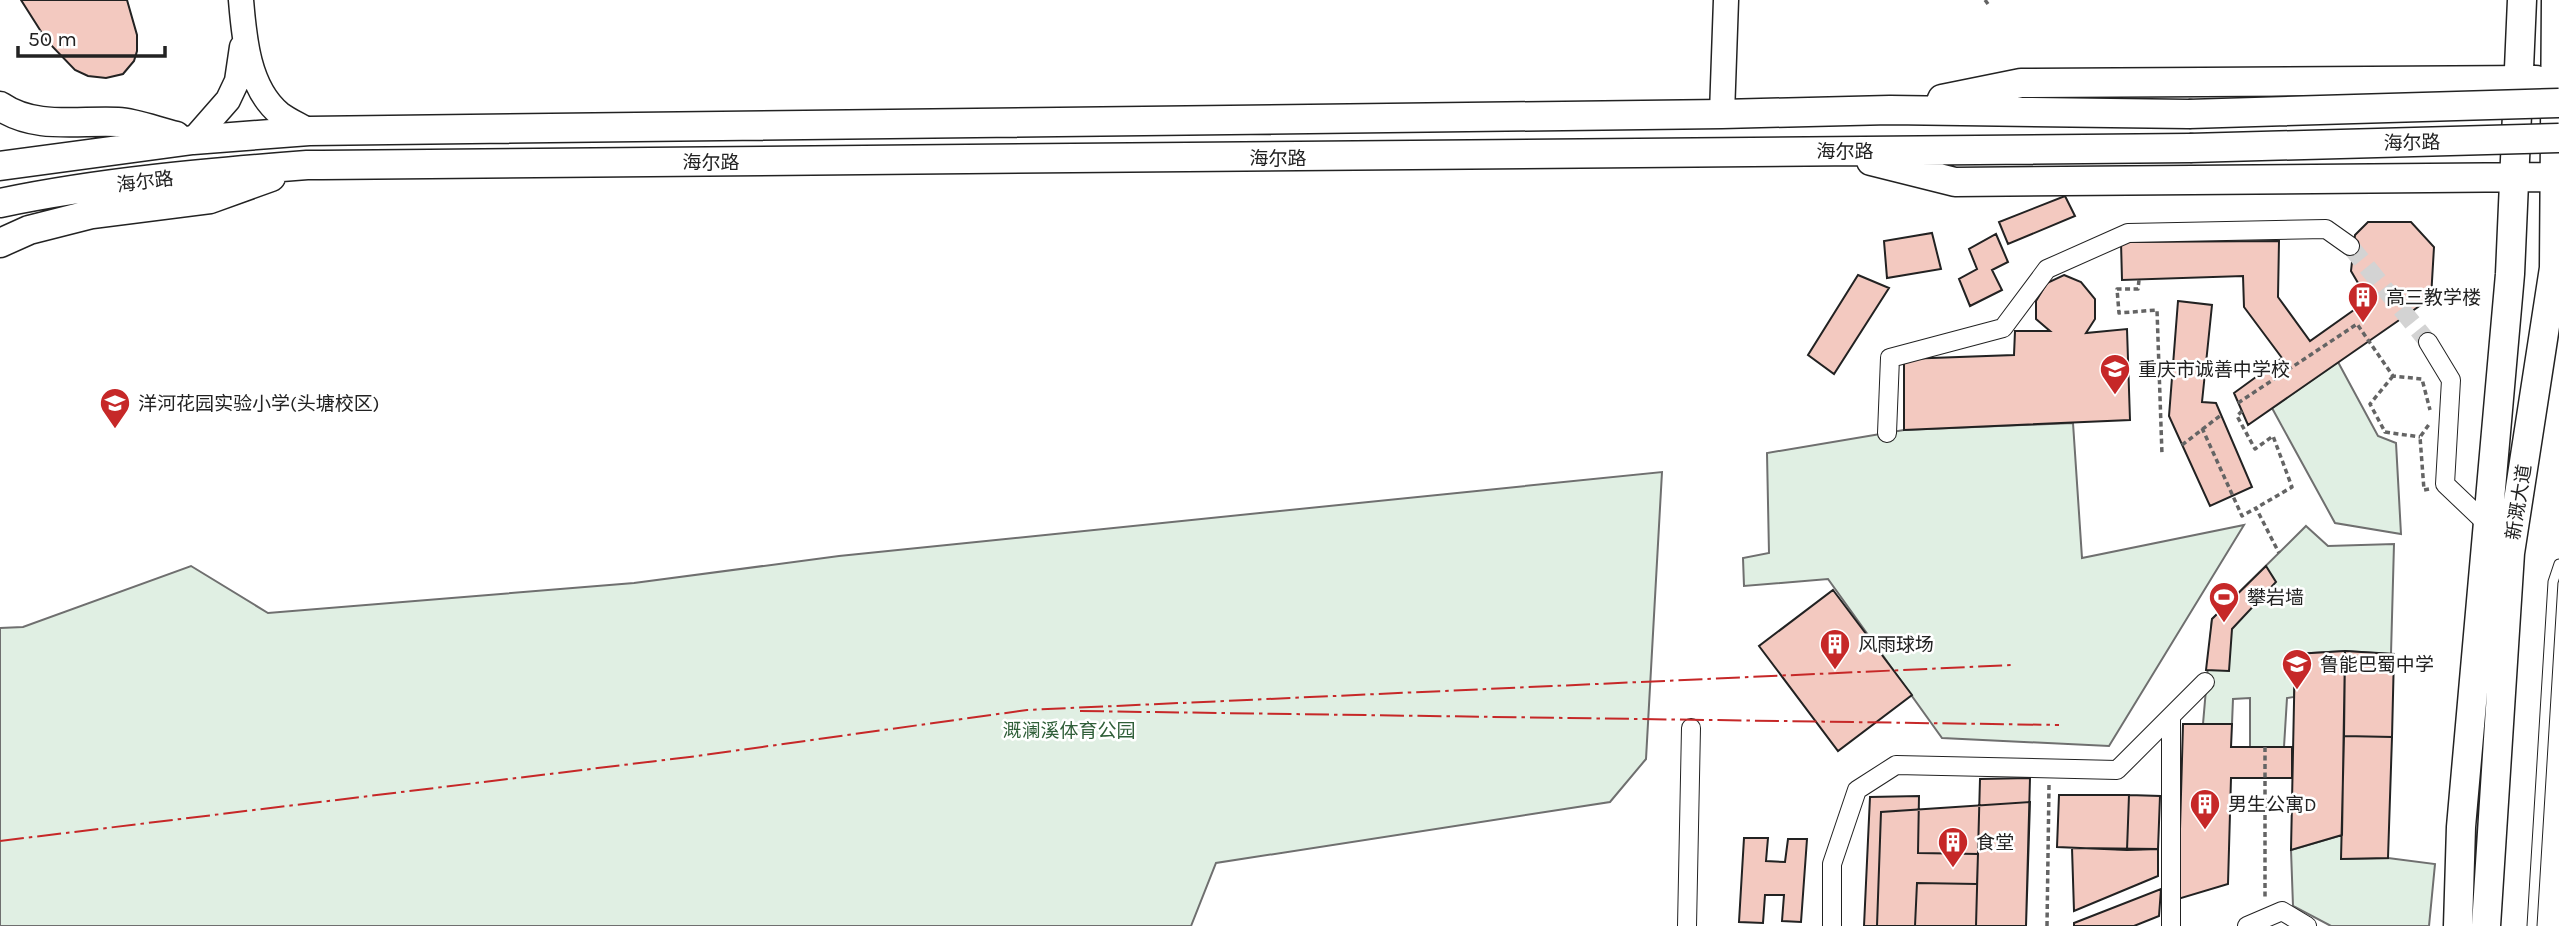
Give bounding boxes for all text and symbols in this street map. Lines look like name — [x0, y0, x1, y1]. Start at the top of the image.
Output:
scale bar — [18, 14, 164, 58]
text: 50 m — [28, 27, 77, 51]
street label: 海尔路 — [2383, 132, 2441, 154]
street label: 海尔路 — [1816, 141, 1874, 163]
street label: 海尔路 — [1249, 148, 1307, 170]
street label: 海尔路 — [682, 152, 740, 174]
street label: 海尔路 — [115, 168, 175, 196]
building icon: 高三教学楼 — [2346, 280, 2380, 324]
place label: 高三教学楼 — [2386, 287, 2481, 309]
school or university icon: 重庆市诚善中学校 — [2098, 352, 2132, 396]
place label: 重庆市诚善中学校 — [2138, 359, 2290, 381]
school or university icon: 洋河花园实验小学(头塘校区) — [98, 386, 132, 430]
place label: 洋河花园实验小学(头塘校区) — [138, 393, 380, 415]
street label: 新溉大道 — [2502, 463, 2536, 541]
sports icon: 攀岩墙 — [2207, 580, 2241, 624]
place label: 攀岩墙 — [2247, 587, 2304, 609]
building icon: 风雨球场 — [1818, 627, 1852, 671]
place label: 风雨球场 — [1858, 634, 1934, 656]
school or university icon: 鲁能巴蜀中学 — [2280, 647, 2314, 691]
place label: 鲁能巴蜀中学 — [2320, 654, 2434, 676]
park label: 溉澜溪体育公园 — [1002, 720, 1136, 742]
building icon: 男生公寓D — [2188, 787, 2222, 831]
place label: 男生公寓D — [2228, 794, 2317, 816]
building icon: 食堂 — [1936, 825, 1970, 869]
place label: 食堂 — [1976, 832, 2014, 854]

